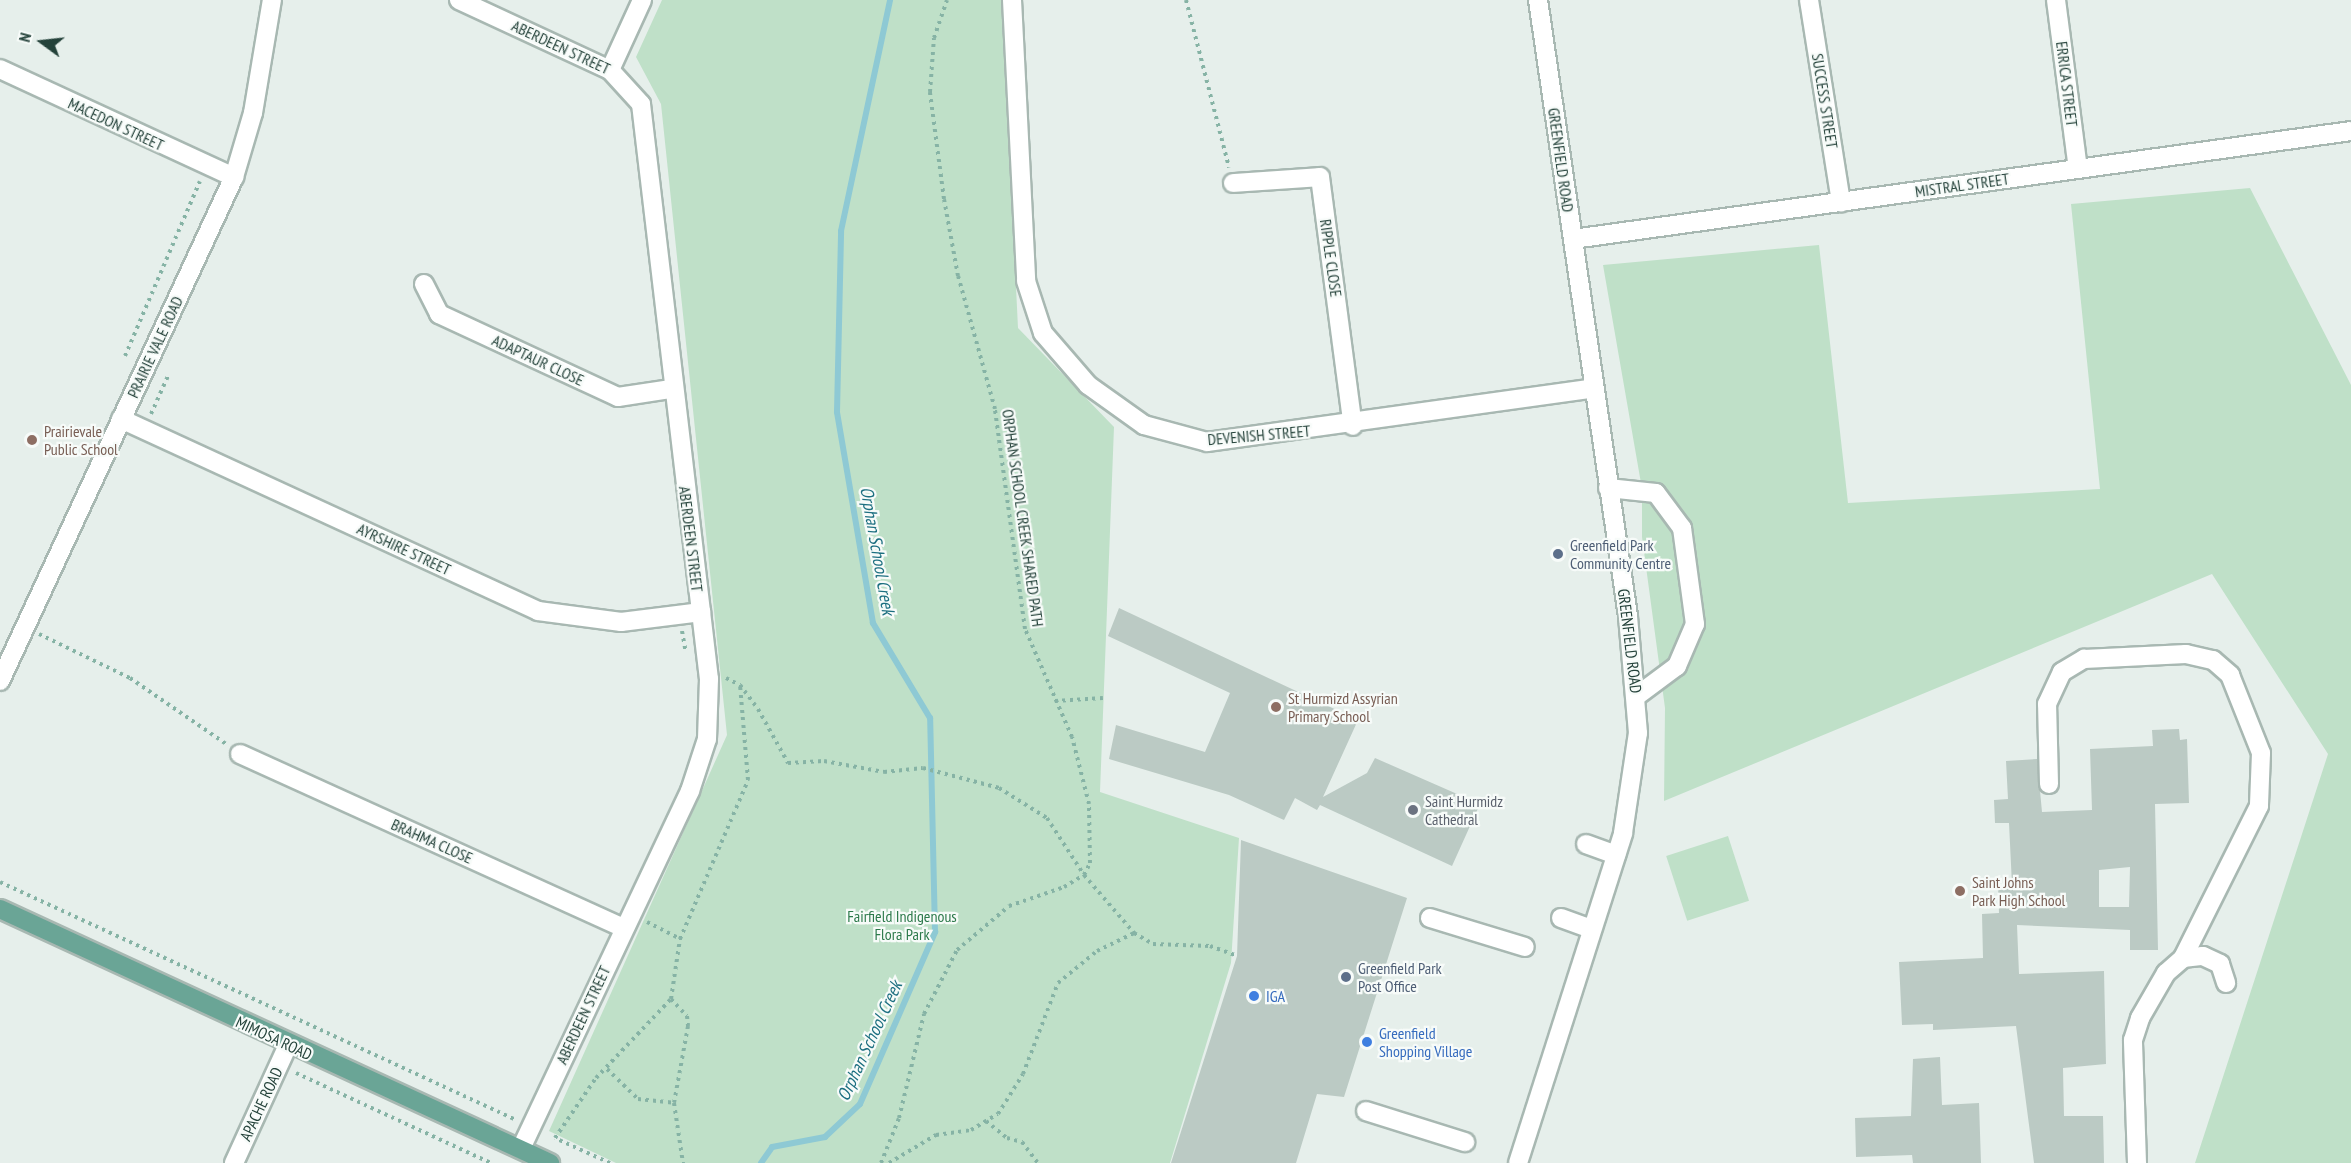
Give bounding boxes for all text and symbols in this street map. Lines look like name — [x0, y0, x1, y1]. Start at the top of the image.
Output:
north arrow — [12, 12, 72, 72]
street label: ABERDEEN STREET — [509, 16, 613, 78]
text: N — [14, 31, 35, 44]
street label: ERRICA STREET — [2052, 40, 2082, 128]
street label: SUCCESS STREET — [1808, 52, 1842, 150]
street label: MACEDON STREET — [65, 93, 167, 155]
street label: GREENFIELD ROAD — [1544, 107, 1578, 213]
street label: MISTRAL STREET — [1913, 169, 2011, 201]
street label: RIPPLE CLOSE — [1316, 218, 1346, 298]
street label: PRAIRIE VALE ROAD — [123, 293, 187, 401]
street label: ADAPTAUR CLOSE — [489, 330, 587, 390]
street label: ORPHAN SCHOOL CREEK SHARED PATH — [998, 408, 1048, 628]
place label: Prairievale Public School — [44, 421, 118, 459]
street label: DEVENISH STREET — [1207, 421, 1311, 449]
marker: Prairievale Public School — [25, 433, 39, 447]
street label: ABERDEEN STREET — [675, 485, 707, 593]
water label: Orphan School Creek — [855, 485, 899, 617]
street label: AYRSHIRE STREET — [354, 519, 454, 579]
place label: Greenfield Park Community Centre — [1570, 535, 1672, 573]
marker: Greenfield Park Community Centre — [1551, 547, 1565, 561]
street label: GREENFIELD ROAD — [1614, 588, 1646, 694]
place label: St Hurmizd Assyrian Primary School — [1288, 688, 1398, 726]
marker: St Hurmizd Assyrian Primary School — [1269, 700, 1283, 714]
place label: Saint Hurmidz Cathedral — [1425, 791, 1503, 829]
marker: Saint Hurmidz Cathedral — [1406, 803, 1420, 817]
street label: BRAHMA CLOSE — [388, 814, 476, 868]
place label: Saint Johns Park High School — [1972, 872, 2066, 910]
marker: Saint Johns Park High School — [1953, 884, 1967, 898]
park label: Fairfield Indigenous Flora Park — [847, 906, 957, 944]
place label: Greenfield Park Post Office — [1358, 958, 1442, 996]
street label: ABERDEEN STREET — [552, 963, 614, 1067]
marker: Greenfield Park Post Office — [1339, 970, 1353, 984]
water label: Orphan School Creek — [833, 978, 907, 1104]
place label: IGA — [1266, 986, 1285, 1006]
marker: IGA — [1247, 989, 1261, 1003]
street label: MIMOSA ROAD — [233, 1012, 315, 1064]
place label: Greenfield Shopping Village — [1379, 1023, 1473, 1061]
marker: Greenfield Shopping Village — [1360, 1035, 1374, 1049]
street label: APACHE ROAD — [236, 1064, 286, 1144]

